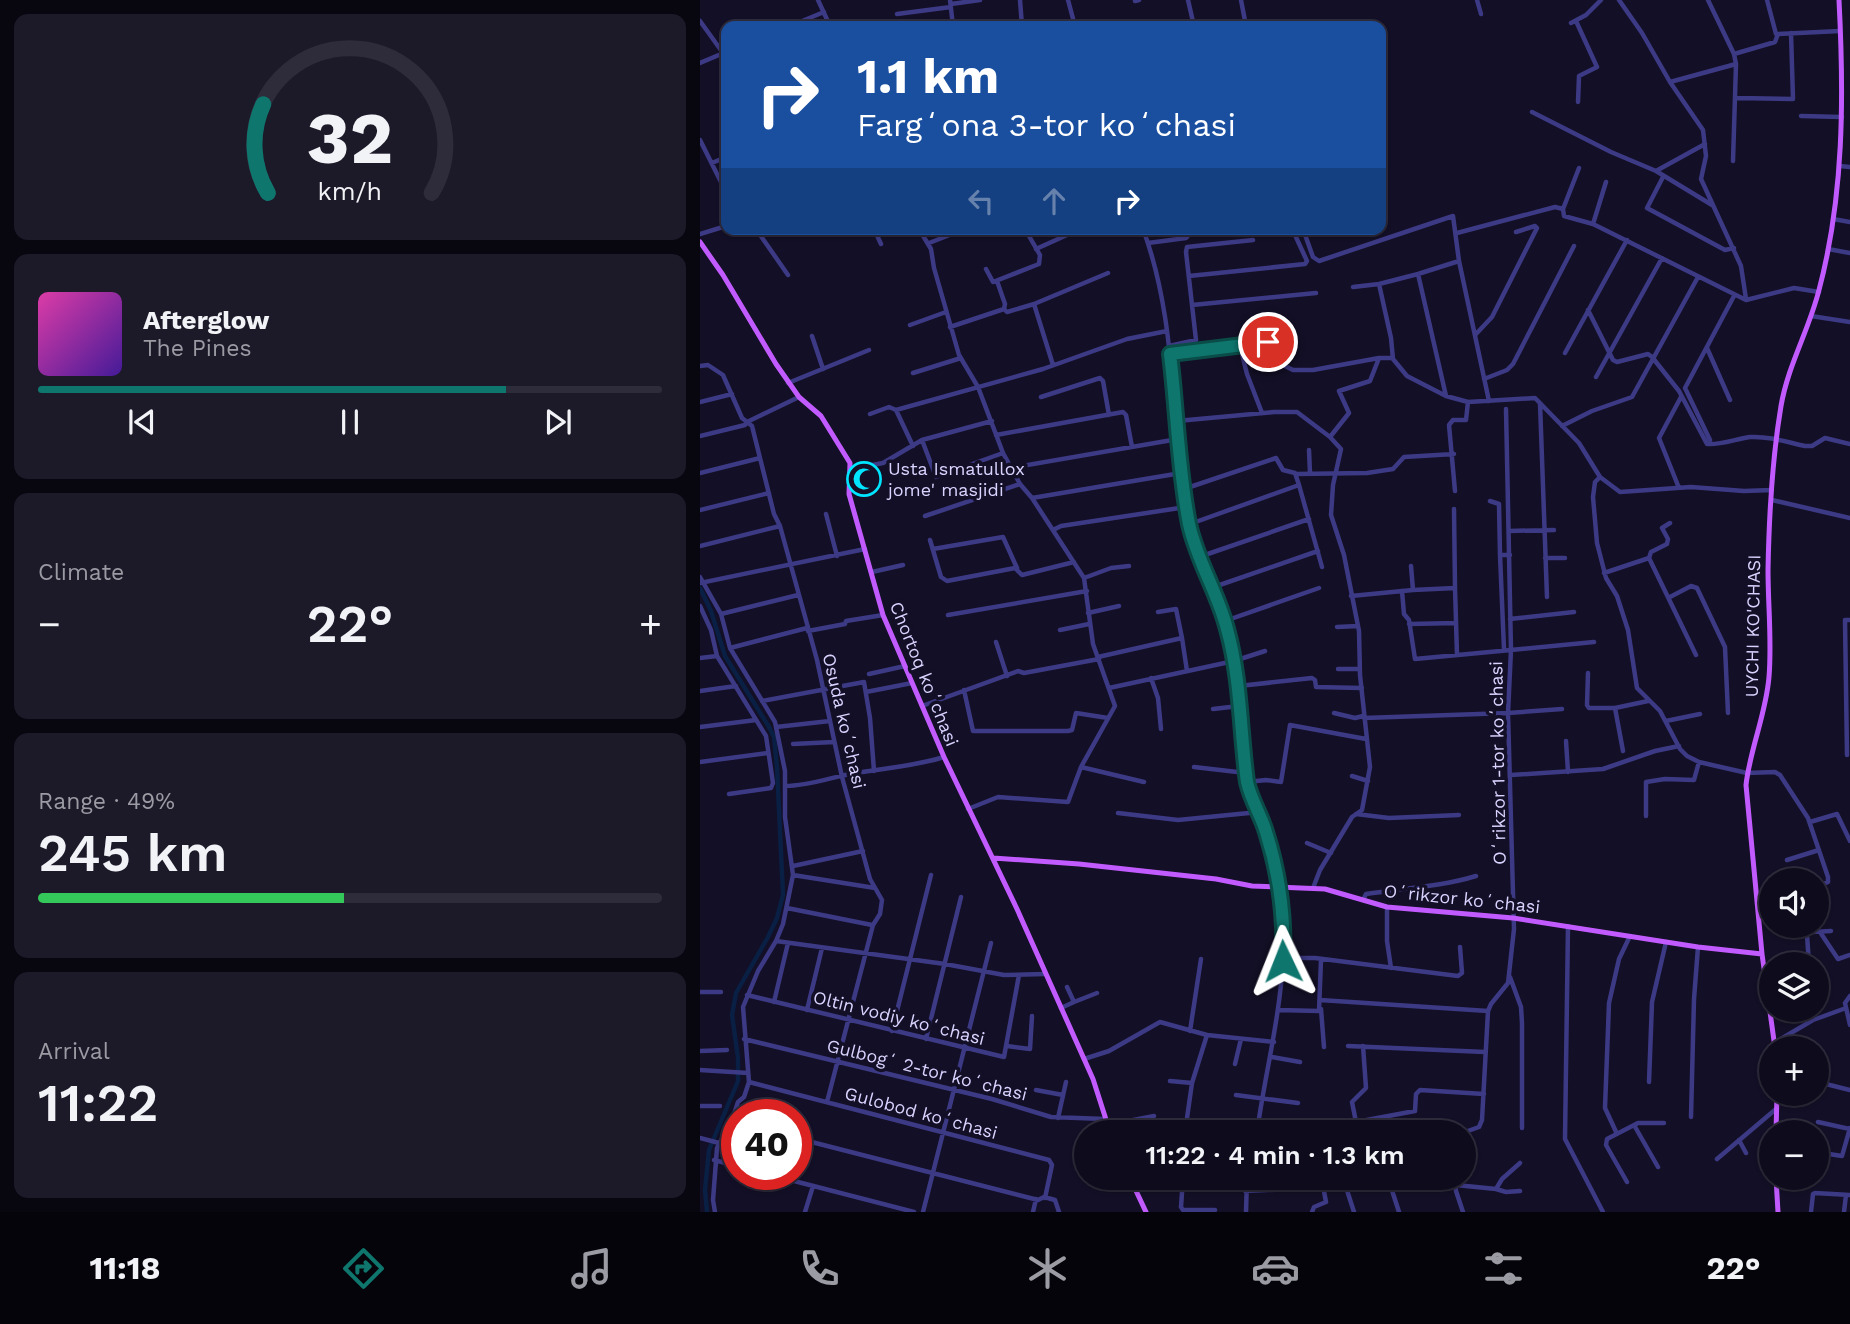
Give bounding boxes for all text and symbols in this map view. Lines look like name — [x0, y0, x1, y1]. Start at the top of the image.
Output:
text: 1.1 km — [857, 47, 999, 105]
icon: right — [742, 49, 833, 140]
text: 32 — [307, 95, 393, 181]
text: Fargʻona 3-tor koʻchasi — [857, 106, 1236, 144]
text: km/h — [318, 177, 382, 206]
icon: left — [962, 182, 1000, 220]
icon: ahead — [1035, 182, 1073, 220]
icon: right — [1108, 182, 1146, 220]
text: Afterglow — [143, 305, 269, 335]
pin — [1238, 312, 1298, 372]
icon: arrive — [1249, 323, 1287, 361]
text: The Pines — [143, 335, 252, 362]
icon: previous — [123, 403, 161, 441]
icon: pause — [331, 403, 369, 441]
icon: next — [539, 403, 577, 441]
place label: Usta Ismatullox jome' masjidi — [886, 458, 1025, 500]
mosque icon: Usta Ismatullox jome' masjidi — [845, 460, 883, 498]
street label: UYCHI KO'CHASI — [1741, 554, 1764, 698]
text: Climate — [38, 559, 124, 586]
text: 22° — [307, 594, 393, 655]
street label: Chortoq koʻchasi — [886, 598, 963, 749]
text: − — [38, 602, 61, 646]
text: + — [639, 602, 662, 646]
street label: Osuda koʻchasi — [819, 651, 870, 791]
street label: Oʻrikzor 1-tor koʻchasi — [1485, 661, 1510, 865]
text: Range · 49% — [38, 788, 175, 815]
text: 245 km — [38, 823, 227, 884]
map controls — [1759, 868, 1829, 1190]
button: sound — [1759, 868, 1829, 938]
street label: Oʻrikzor koʻchasi — [1383, 880, 1541, 917]
position arrow — [1246, 924, 1320, 998]
button: layers — [1759, 952, 1829, 1022]
street label: Oltin vodiy koʻchasi — [811, 986, 987, 1049]
street label: Gulbogʻ 2-tor koʻchasi — [825, 1034, 1029, 1105]
button: + — [1759, 1036, 1829, 1106]
text: Arrival — [38, 1038, 110, 1065]
text: 11:22 — [38, 1073, 158, 1134]
street label: Gulobod koʻchasi — [843, 1082, 1000, 1143]
speed limit sign: 40 — [721, 1099, 812, 1190]
button: − — [1759, 1120, 1829, 1190]
text: 11:22 · 4 min · 1.3 km — [1145, 1140, 1405, 1170]
icon: directions — [339, 1244, 388, 1293]
icon: music — [567, 1244, 616, 1293]
icon: phone — [795, 1244, 844, 1293]
icon: climate — [1023, 1244, 1072, 1293]
icon: car — [1251, 1244, 1300, 1293]
icon: filters — [1479, 1244, 1528, 1293]
text: 11:18 — [89, 1249, 161, 1287]
text: 22° — [1707, 1249, 1761, 1287]

